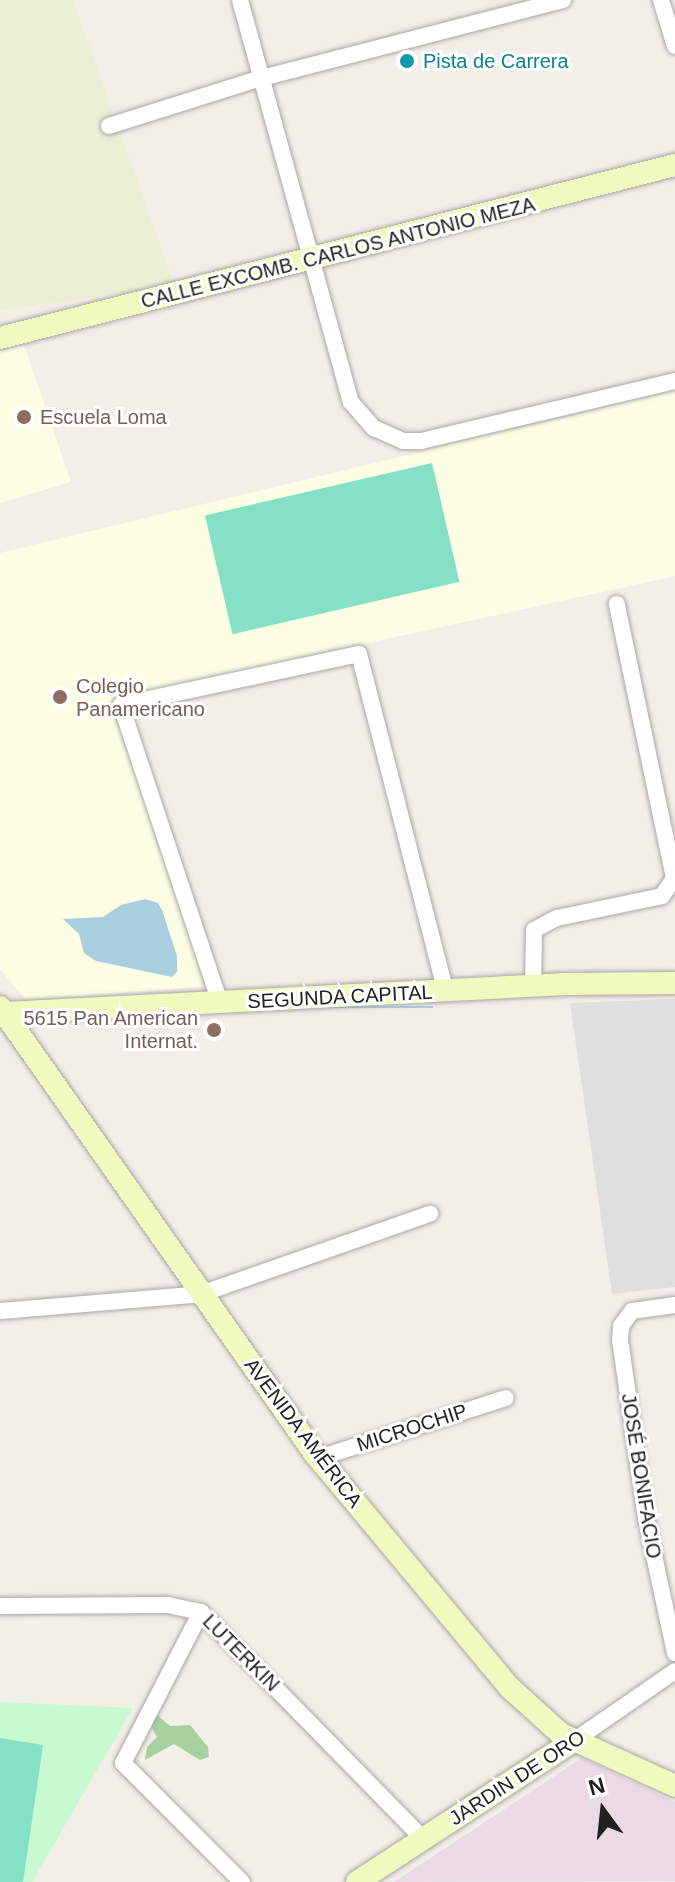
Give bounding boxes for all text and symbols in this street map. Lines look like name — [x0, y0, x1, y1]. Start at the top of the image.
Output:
place label: Pista de Carrera — [423, 49, 569, 73]
marker: Pista de Carrera — [398, 52, 416, 70]
street label: CALLE EXCOMB. CARLOS ANTONIO MEZA — [138, 192, 538, 314]
place label: Escuela Loma — [40, 405, 167, 429]
marker: Escuela Loma — [15, 408, 33, 426]
place label: Colegio Panamericano — [76, 674, 205, 721]
marker: Colegio Panamericano — [51, 688, 69, 706]
street label: SEGUNDA CAPITAL — [246, 980, 434, 1014]
place label: 5615 Pan American Internat. — [22, 1006, 198, 1053]
marker: 5615 Pan American Internat. — [205, 1021, 223, 1039]
street label: AVENIDA AMÉRICA — [238, 1353, 368, 1513]
street label: JOSÉ BONIFACIO — [616, 1392, 666, 1560]
street label: MICROCHIP — [354, 1399, 470, 1457]
street label: LUTERKIN — [198, 1610, 284, 1696]
street label: JARDIN DE ORO — [445, 1725, 589, 1831]
north arrow — [563, 1770, 643, 1850]
text: N — [586, 1772, 608, 1800]

